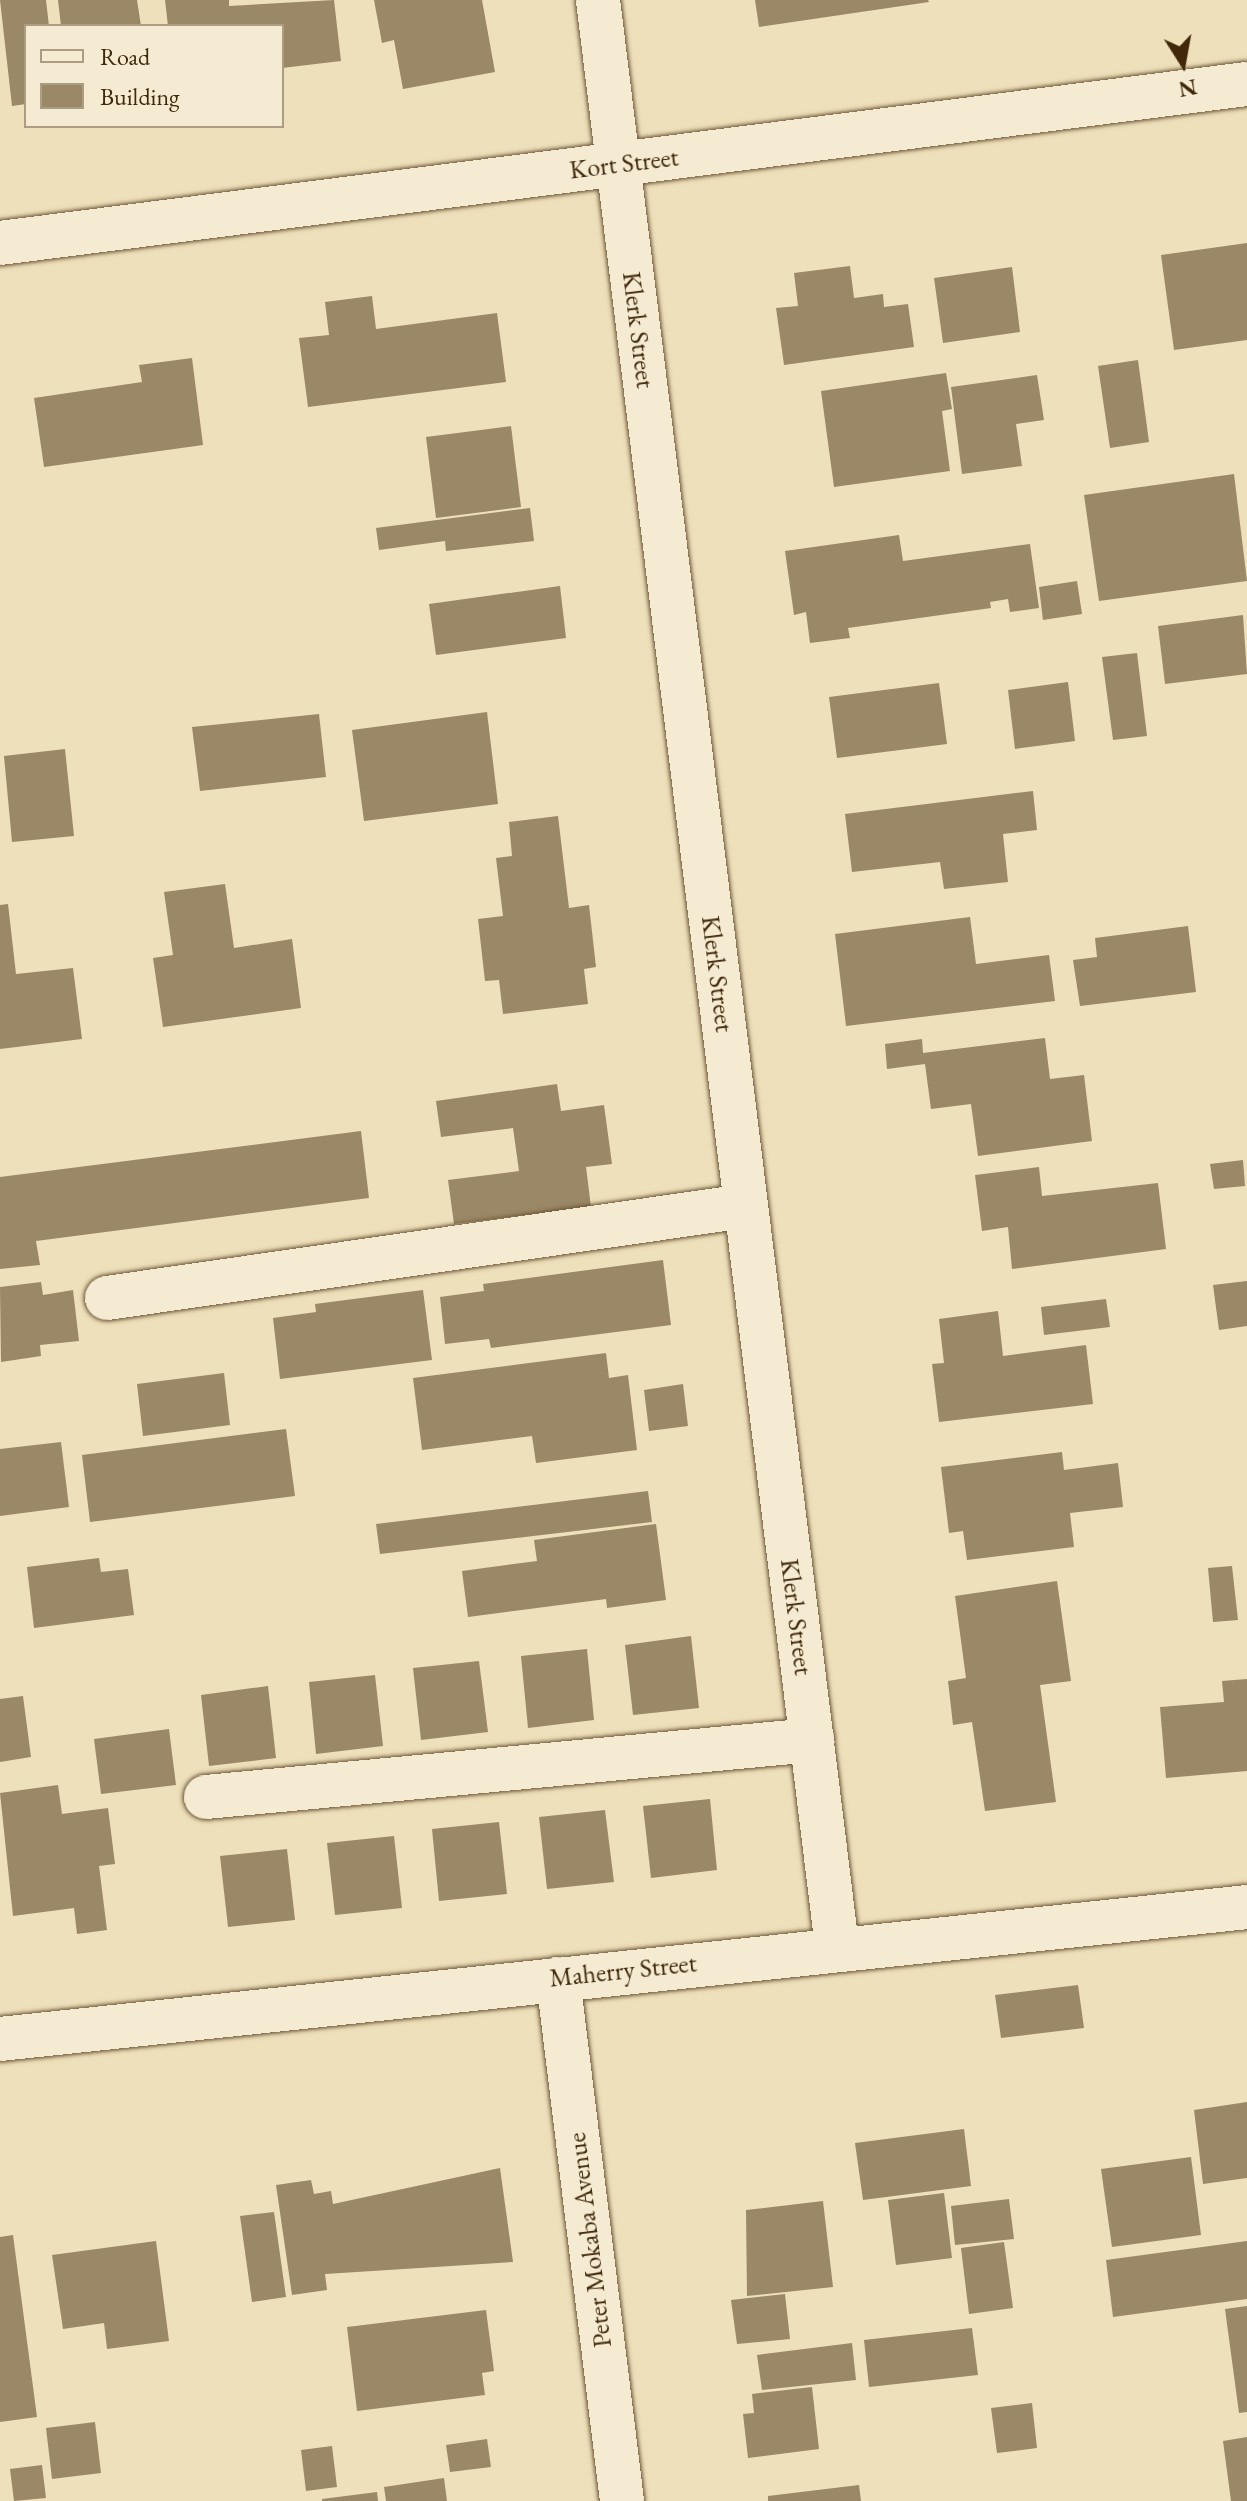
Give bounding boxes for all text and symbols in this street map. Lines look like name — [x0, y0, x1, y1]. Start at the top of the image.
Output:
legend — [24, 24, 284, 128]
north arrow — [1143, 24, 1223, 104]
text: Road — [100, 41, 150, 72]
text: N — [1176, 72, 1199, 104]
text: Building — [100, 81, 180, 112]
street label: Kort Street — [568, 142, 680, 186]
street label: Klerk Street — [615, 270, 661, 390]
street label: Klerk Street — [694, 914, 740, 1034]
street label: Klerk Street — [773, 1557, 819, 1677]
street label: Maherry Street — [548, 1948, 698, 1994]
street label: Peter Mokaba Avenue — [561, 2131, 619, 2349]

